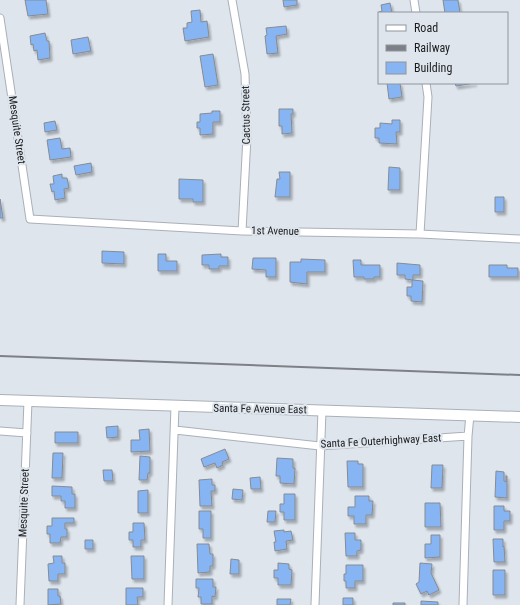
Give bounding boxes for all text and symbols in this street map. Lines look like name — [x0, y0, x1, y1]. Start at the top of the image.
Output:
legend — [378, 12, 508, 84]
text: Road — [414, 21, 438, 35]
text: Railway — [414, 41, 450, 55]
text: Building — [414, 61, 452, 75]
street label: Cactus Street — [239, 86, 253, 144]
street label: Mesquite Street — [6, 95, 28, 165]
street label: 1st Avenue — [251, 224, 299, 238]
street label: Santa Fe Avenue East — [213, 402, 307, 416]
street label: Santa Fe Outerhighway East — [320, 431, 442, 451]
street label: Mesquite Street — [16, 469, 32, 537]

